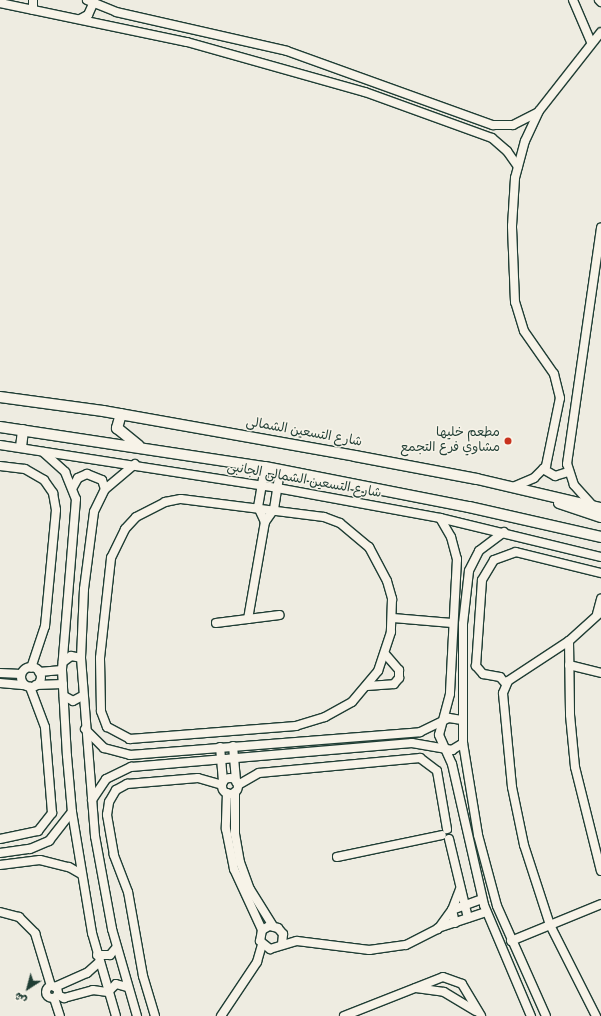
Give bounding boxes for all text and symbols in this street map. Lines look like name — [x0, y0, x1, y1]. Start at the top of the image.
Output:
street label: شارع التسعين الشمالى — [245, 415, 363, 451]
place label: مطعم خليها مشاوي فرع التجمع — [400, 426, 500, 457]
marker: مطعم خليها مشاوي فرع التجمع — [503, 436, 513, 446]
street label: شارع التسعين الشمالى الجانبى — [226, 460, 382, 502]
north arrow — [8, 968, 48, 1008]
text: ش — [11, 988, 31, 1008]

